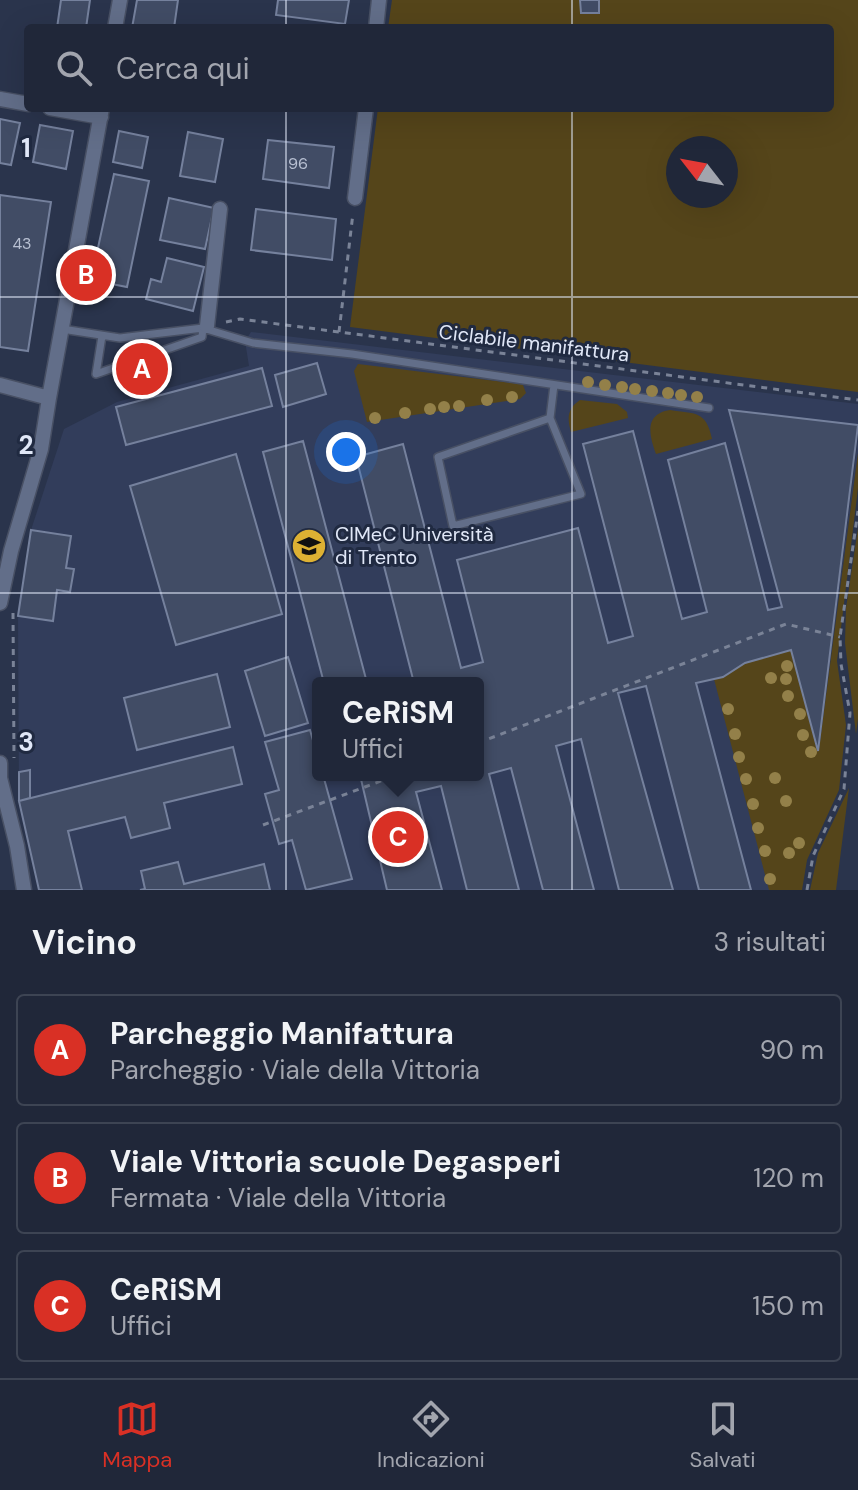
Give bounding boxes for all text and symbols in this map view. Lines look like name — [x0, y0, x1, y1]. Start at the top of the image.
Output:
search box — [24, 24, 834, 112]
icon: search — [52, 46, 96, 90]
text: Cerca qui — [116, 49, 250, 88]
text: 1 — [21, 131, 31, 165]
north arrow — [666, 136, 738, 208]
house number: 96 — [288, 153, 308, 174]
house number: 43 — [12, 233, 32, 254]
pin: B — [60, 245, 112, 305]
street label: Ciclabile manifattura — [437, 318, 631, 368]
pin: A — [116, 339, 168, 399]
text: 2 — [18, 428, 34, 462]
your location — [326, 432, 366, 472]
place label: CIMeC Università di Trento — [335, 521, 494, 570]
school or university icon: CIMeC Università di Trento — [290, 527, 328, 565]
popup — [312, 677, 484, 781]
text: CeRiSM — [342, 693, 454, 732]
text: 3 — [18, 725, 34, 759]
text: Uffici — [342, 732, 404, 766]
pin: C — [372, 807, 424, 867]
text: Vicino — [32, 920, 137, 965]
text: 3 risultati — [714, 925, 826, 959]
text: Parcheggio Manifattura — [110, 1014, 454, 1053]
text: A — [51, 1033, 69, 1067]
text: 90 m — [760, 1033, 824, 1067]
text: Parcheggio · Viale della Vittoria — [110, 1053, 480, 1087]
text: Viale Vittoria scuole Degasperi — [110, 1142, 561, 1181]
text: B — [52, 1161, 68, 1195]
text: 120 m — [753, 1161, 824, 1195]
text: Fermata · Viale della Vittoria — [110, 1181, 446, 1215]
text: CeRiSM — [110, 1270, 222, 1309]
text: C — [50, 1289, 70, 1323]
text: 150 m — [752, 1289, 824, 1323]
text: Uffici — [110, 1309, 172, 1343]
tab: Mappa — [102, 1397, 172, 1474]
tab: Indicazioni — [377, 1397, 485, 1474]
tab: Salvati — [689, 1397, 756, 1474]

